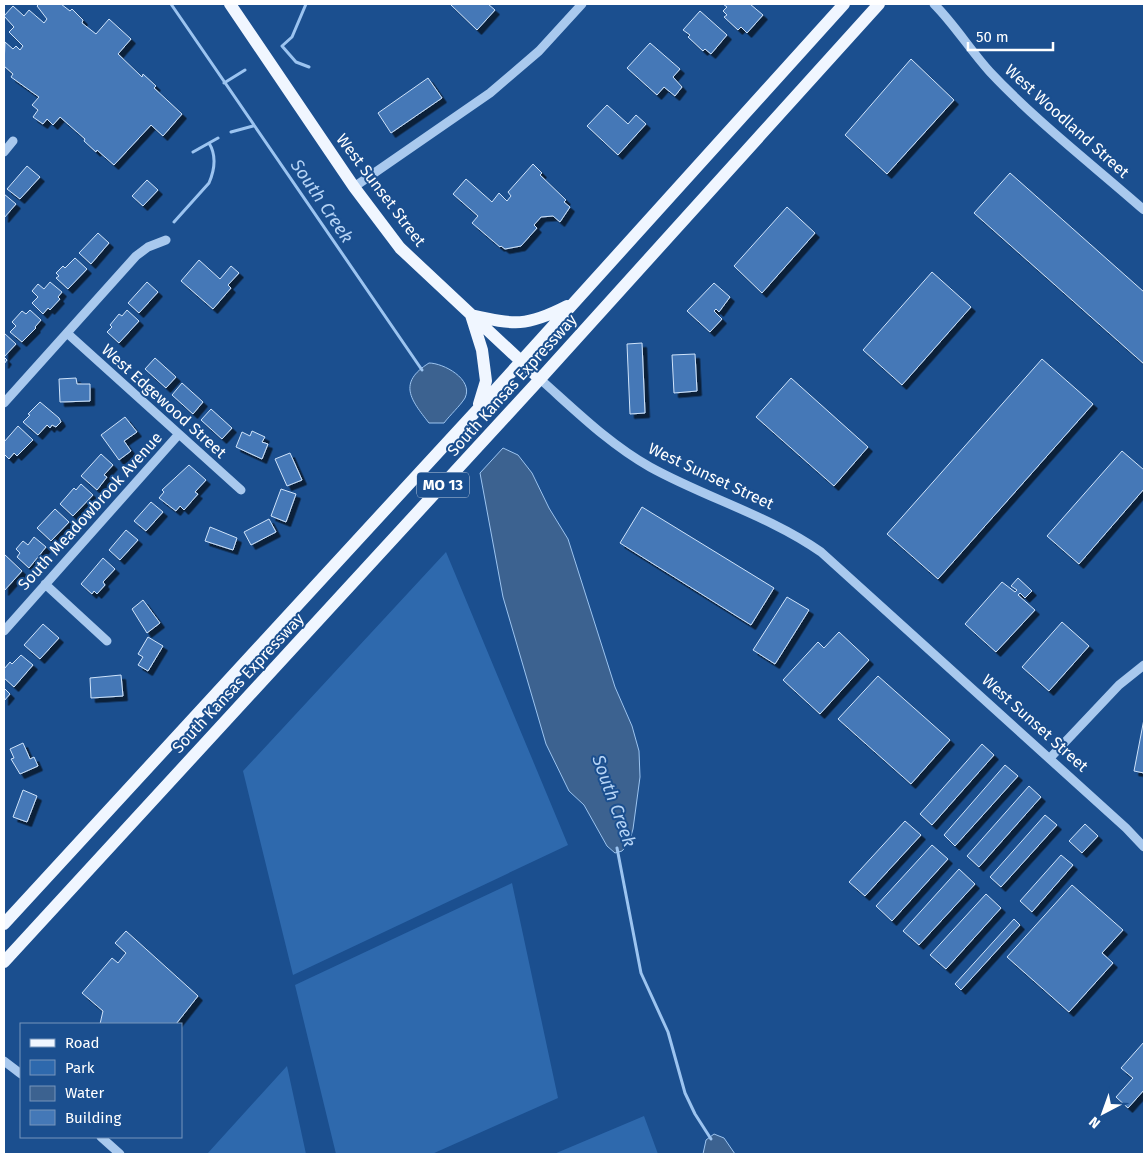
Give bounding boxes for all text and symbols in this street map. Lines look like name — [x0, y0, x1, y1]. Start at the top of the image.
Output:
scale bar — [968, 20, 1053, 52]
text: 50 m — [976, 28, 1009, 46]
street label: West Woodland Street — [1001, 60, 1133, 182]
street label: West Sunset Street — [332, 130, 430, 250]
water label: South Creek — [285, 154, 358, 247]
street label: South Kansas Expressway — [443, 310, 581, 460]
street label: West Edgewood Street — [98, 340, 230, 462]
street label: South Meadowbrook Avenue — [14, 428, 166, 594]
street label: West Sunset Street — [645, 439, 777, 514]
road number: MO 13 — [417, 472, 469, 498]
street label: South Kansas Expressway — [168, 609, 308, 757]
street label: West Sunset Street — [978, 670, 1092, 776]
water label: South Creek — [587, 751, 641, 850]
legend — [20, 1023, 182, 1138]
text: Road — [65, 1034, 100, 1052]
text: Park — [65, 1059, 95, 1077]
text: Water — [65, 1084, 104, 1102]
north arrow — [1078, 1088, 1128, 1138]
text: Building — [65, 1109, 121, 1127]
text: N — [1086, 1113, 1104, 1132]

